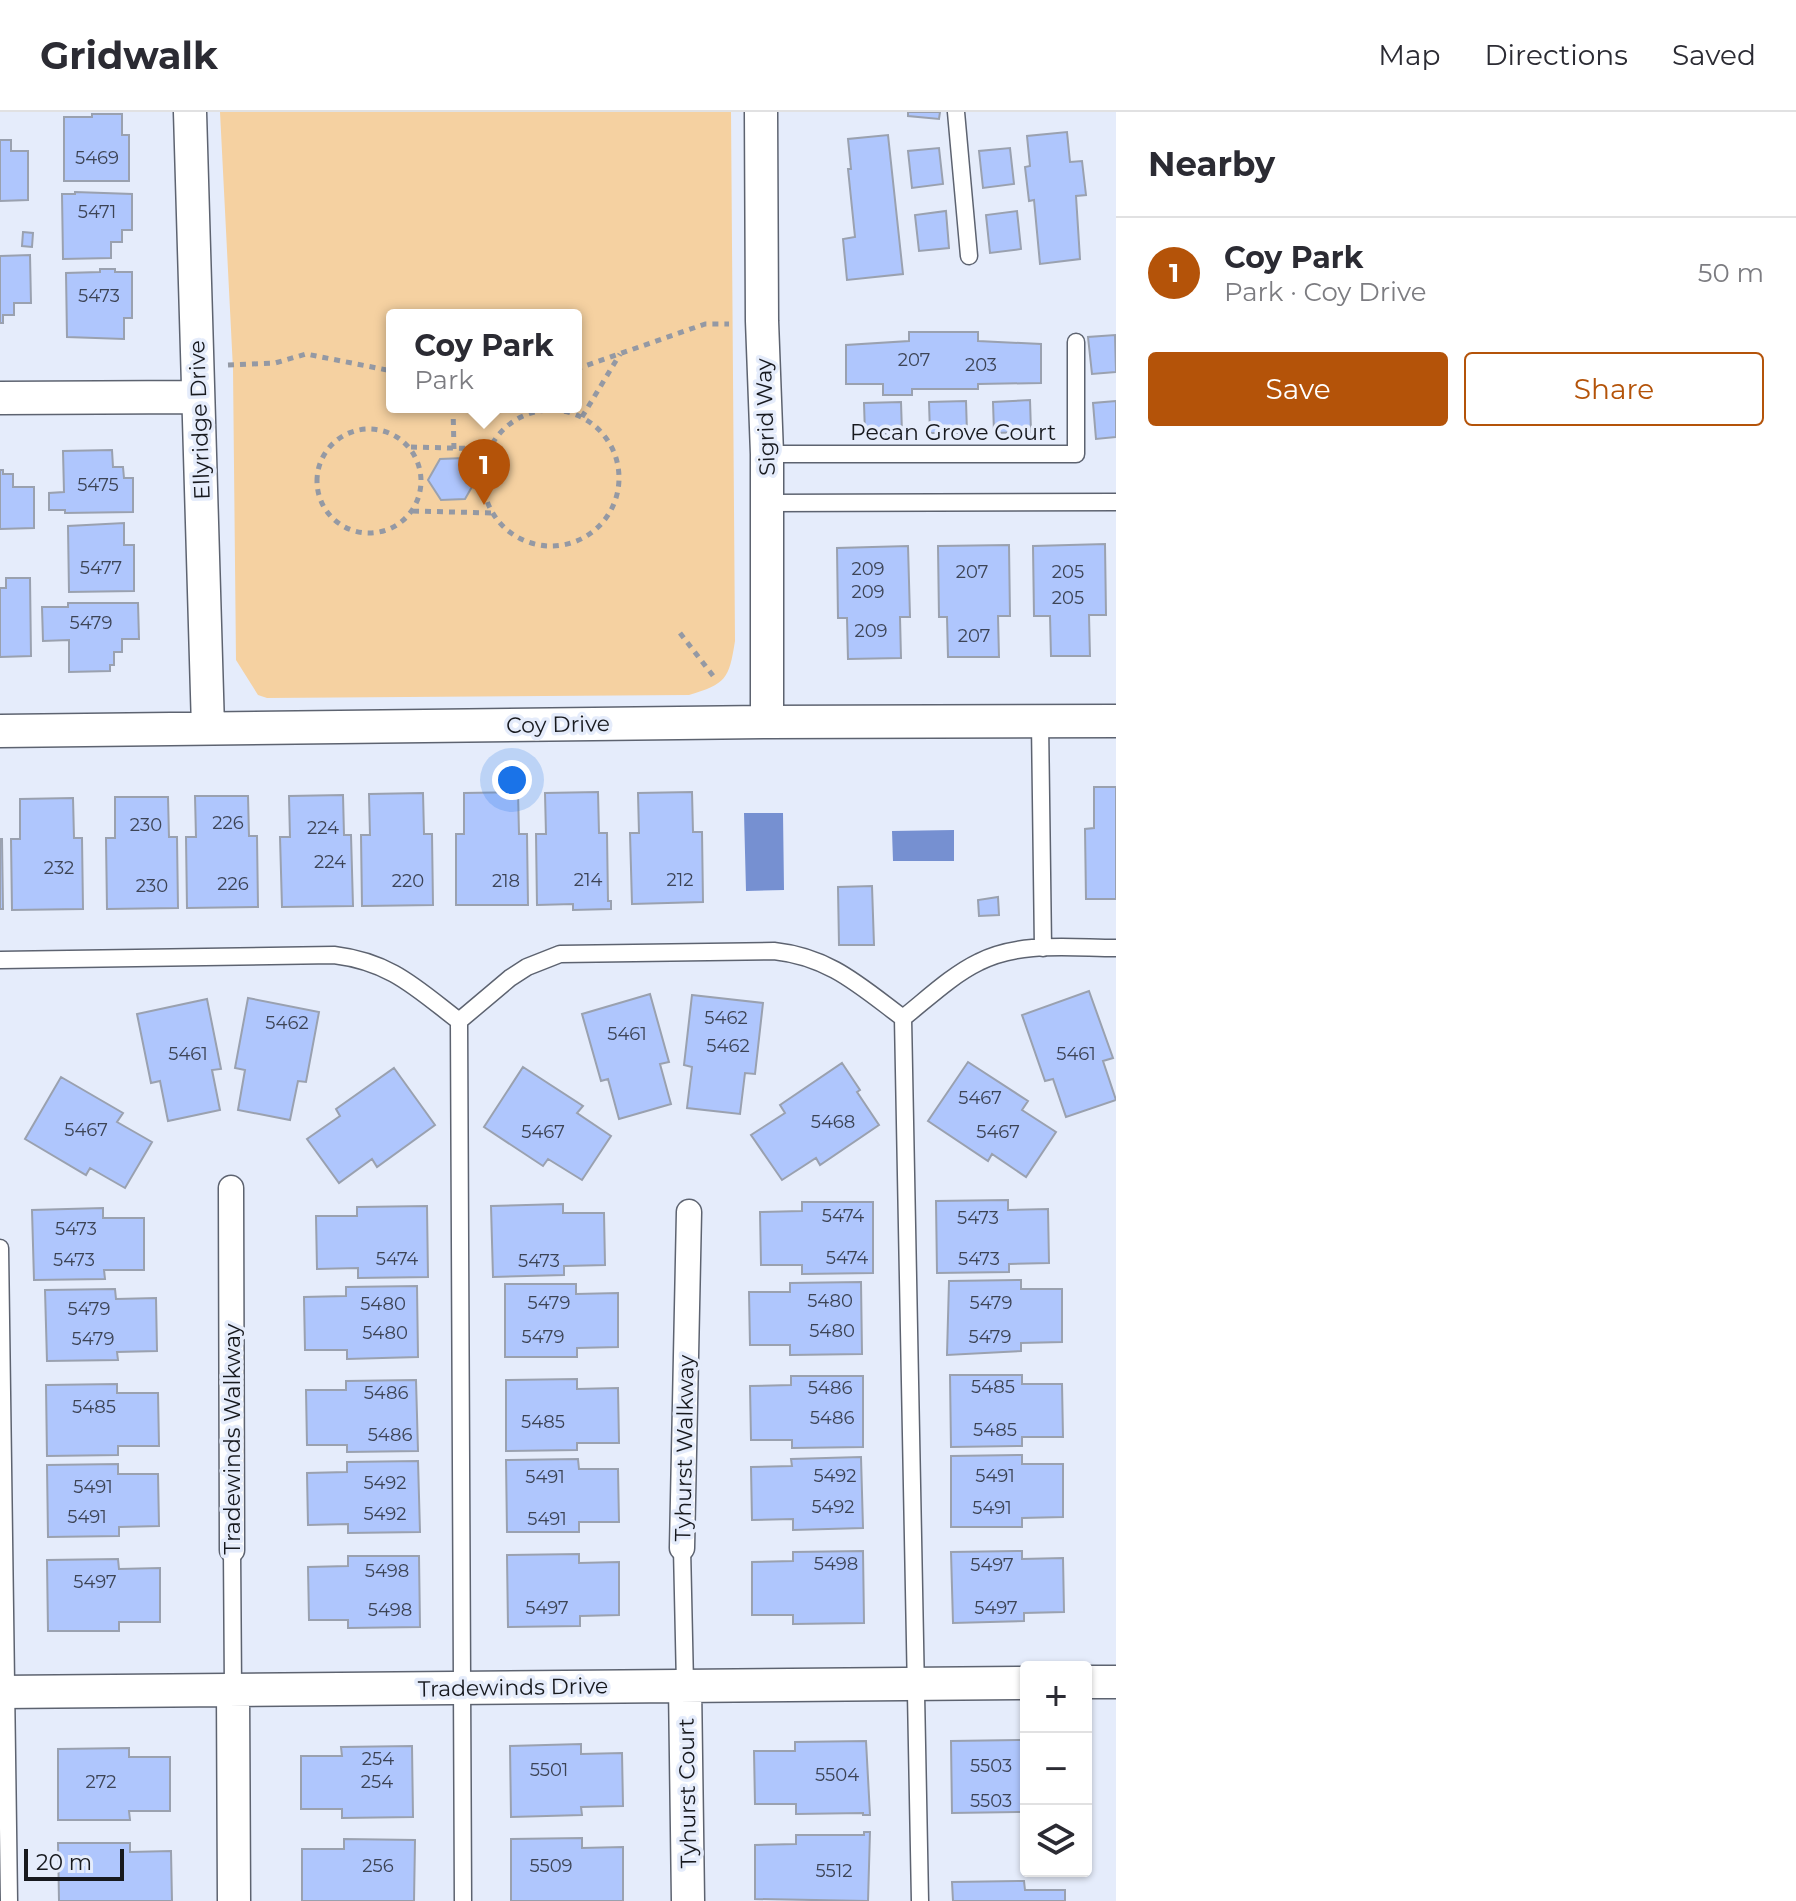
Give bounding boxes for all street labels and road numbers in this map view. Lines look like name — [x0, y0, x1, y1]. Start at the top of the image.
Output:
street label: Ellyridge Drive — [183, 340, 216, 500]
street label: Sigrid Way — [750, 358, 781, 476]
street label: Pecan Grove Court — [850, 419, 1056, 446]
street label: Coy Drive — [506, 710, 610, 739]
street label: Tradewinds Walkway — [219, 1324, 246, 1554]
street label: Tyhurst Walkway — [669, 1354, 700, 1541]
street label: Tradewinds Drive — [418, 1672, 608, 1703]
street label: Tyhurst Court — [673, 1718, 702, 1868]

